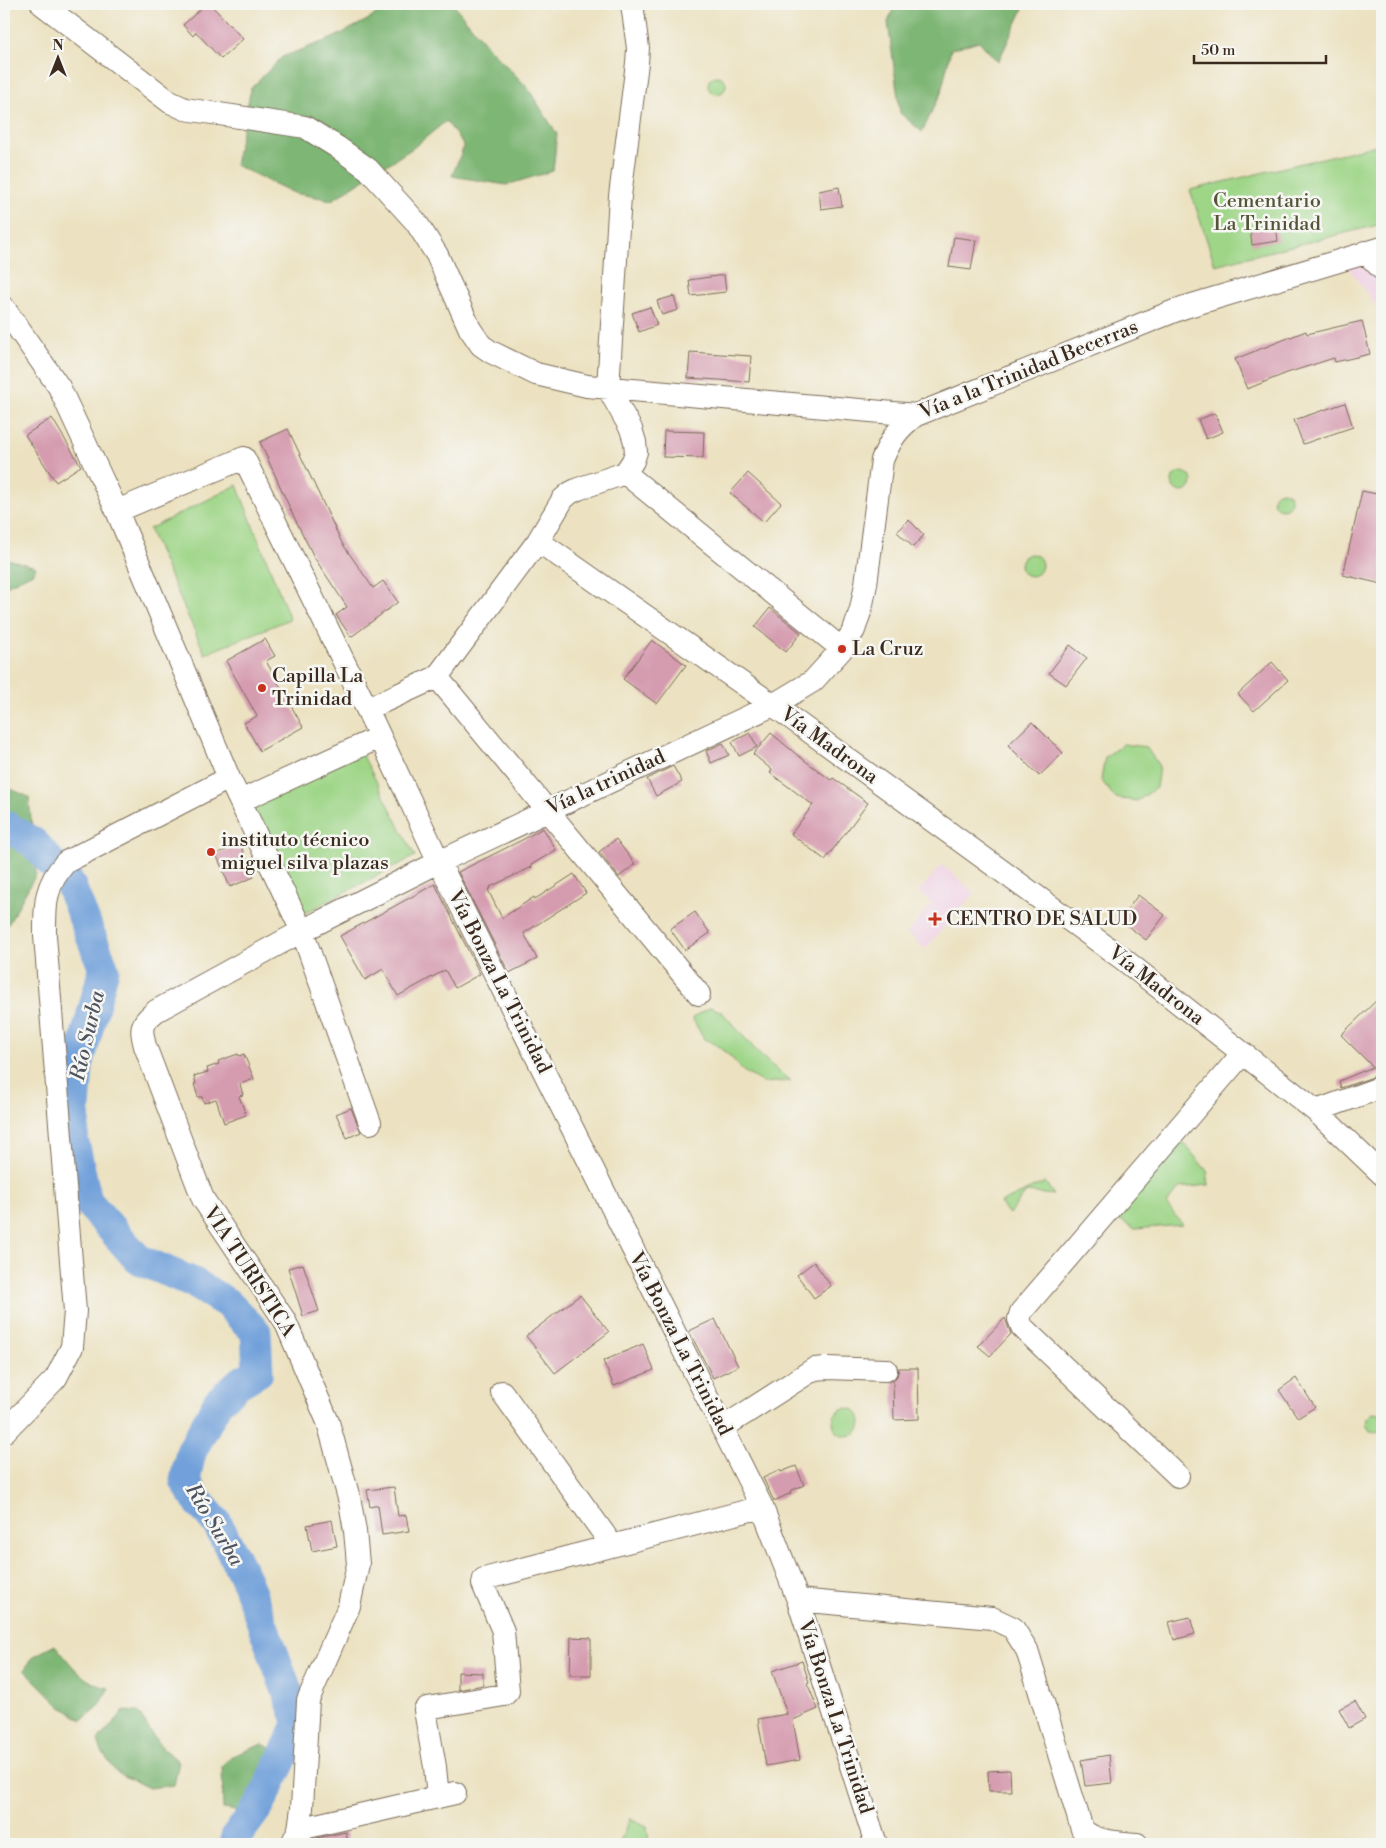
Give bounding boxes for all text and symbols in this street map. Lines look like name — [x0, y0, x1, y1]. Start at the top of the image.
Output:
north arrow — [32, 32, 82, 82]
scale bar — [1194, 32, 1326, 64]
text: N — [52, 37, 64, 55]
text: 50 m — [1201, 41, 1235, 60]
park label: Cementario La Trinidad — [1213, 189, 1321, 237]
street label: Vía a la Trinidad Becerras — [915, 315, 1142, 426]
place label: La Cruz — [852, 637, 923, 662]
marker: La Cruz — [836, 643, 848, 655]
place label: Capilla La Trinidad — [272, 664, 364, 712]
marker: Capilla La Trinidad — [256, 682, 268, 694]
street label: Vía Madrona — [774, 702, 884, 790]
street label: Vía la trinidad — [542, 744, 670, 822]
place label: instituto técnico miguel silva plazas — [221, 828, 389, 876]
marker: instituto técnico miguel silva plazas — [205, 846, 217, 858]
street label: Vía Bonza La Trinidad — [441, 885, 556, 1079]
place label: CENTRO DE SALUD — [946, 907, 1137, 932]
marker: CENTRO DE SALUD — [928, 912, 942, 926]
street label: Vía Madrona — [1102, 940, 1210, 1032]
water label: Río Surba — [65, 988, 111, 1085]
street label: VIA TURISTICA — [197, 1201, 301, 1343]
street label: Vía Bonza La Trinidad — [622, 1247, 737, 1441]
water label: Río Surba — [179, 1478, 249, 1571]
street label: Vía Bonza La Trinidad — [791, 1616, 878, 1818]

